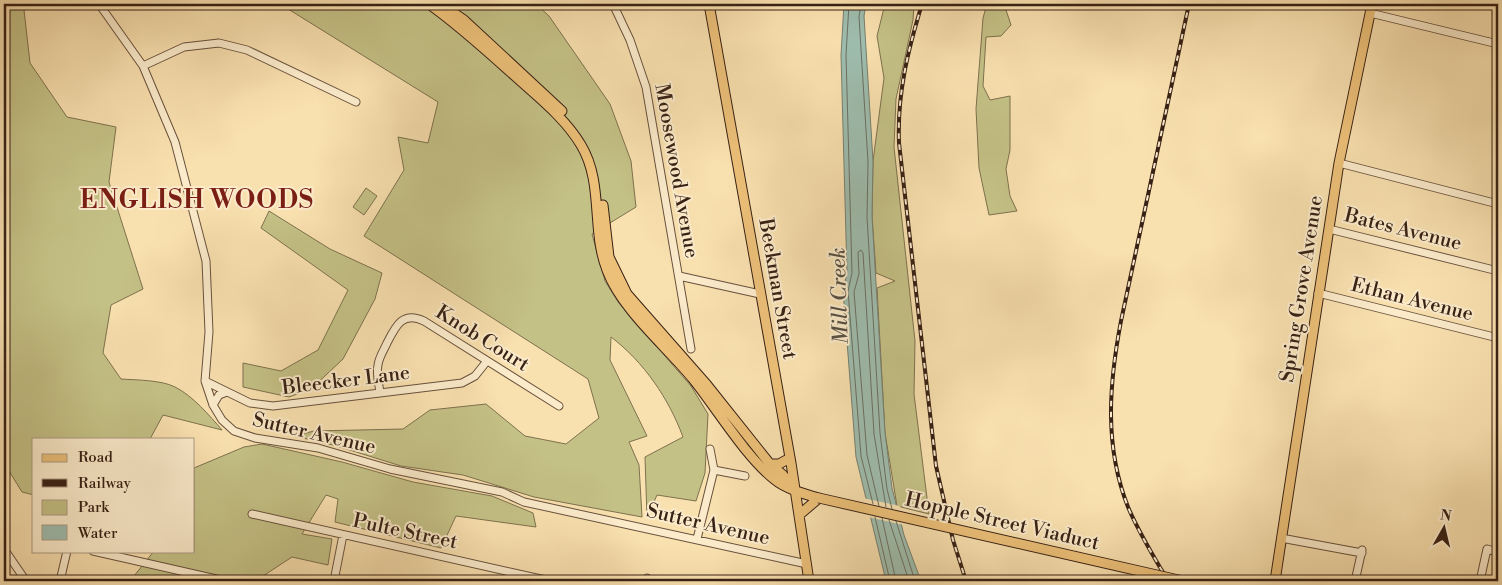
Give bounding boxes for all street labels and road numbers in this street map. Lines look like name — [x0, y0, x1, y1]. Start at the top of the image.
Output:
street label: Moosewood Avenue — [648, 82, 704, 260]
street label: Spring Grove Avenue — [1275, 194, 1329, 384]
street label: Bates Avenue — [1341, 203, 1464, 257]
street label: Beekman Street — [752, 216, 802, 361]
street label: Ethan Avenue — [1348, 273, 1476, 327]
street label: Knob Court — [430, 300, 534, 378]
street label: Bleecker Lane — [280, 361, 411, 401]
street label: Sutter Avenue — [250, 408, 378, 460]
street label: Hopple Street Viaduct — [902, 487, 1102, 557]
street label: Sutter Avenue — [644, 499, 772, 551]
street label: Pulte Street — [350, 509, 460, 555]

